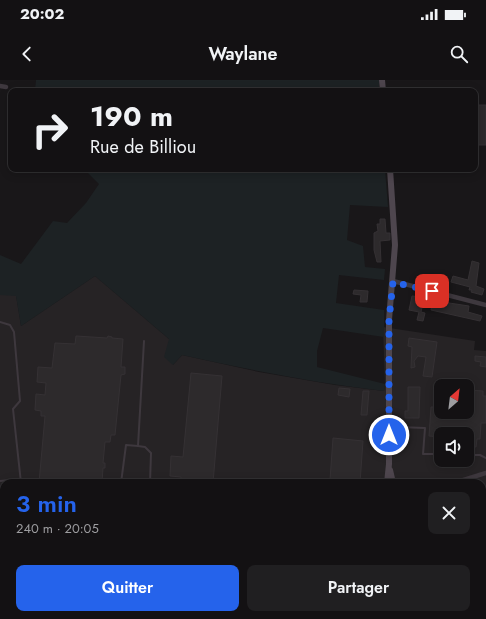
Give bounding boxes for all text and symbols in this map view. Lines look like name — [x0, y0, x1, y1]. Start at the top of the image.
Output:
text: 20:02 — [20, 3, 64, 25]
text: Waylane — [208, 41, 278, 67]
icon: back — [16, 43, 38, 65]
icon: search — [448, 43, 470, 65]
text: 190 m — [90, 96, 173, 137]
icon: right — [24, 104, 76, 156]
text: Rue de Billiou — [90, 134, 196, 160]
pin — [415, 274, 449, 308]
icon: arrive — [421, 280, 443, 302]
north arrow — [434, 379, 474, 419]
map controls — [434, 379, 474, 467]
position arrow — [368, 414, 410, 456]
button: sound — [434, 427, 474, 467]
text: 3 min — [16, 486, 77, 521]
button: close — [428, 492, 470, 534]
text: 240 m · 20:05 — [16, 519, 99, 538]
button: Quitter — [16, 565, 239, 611]
button: Partager — [247, 565, 470, 611]

